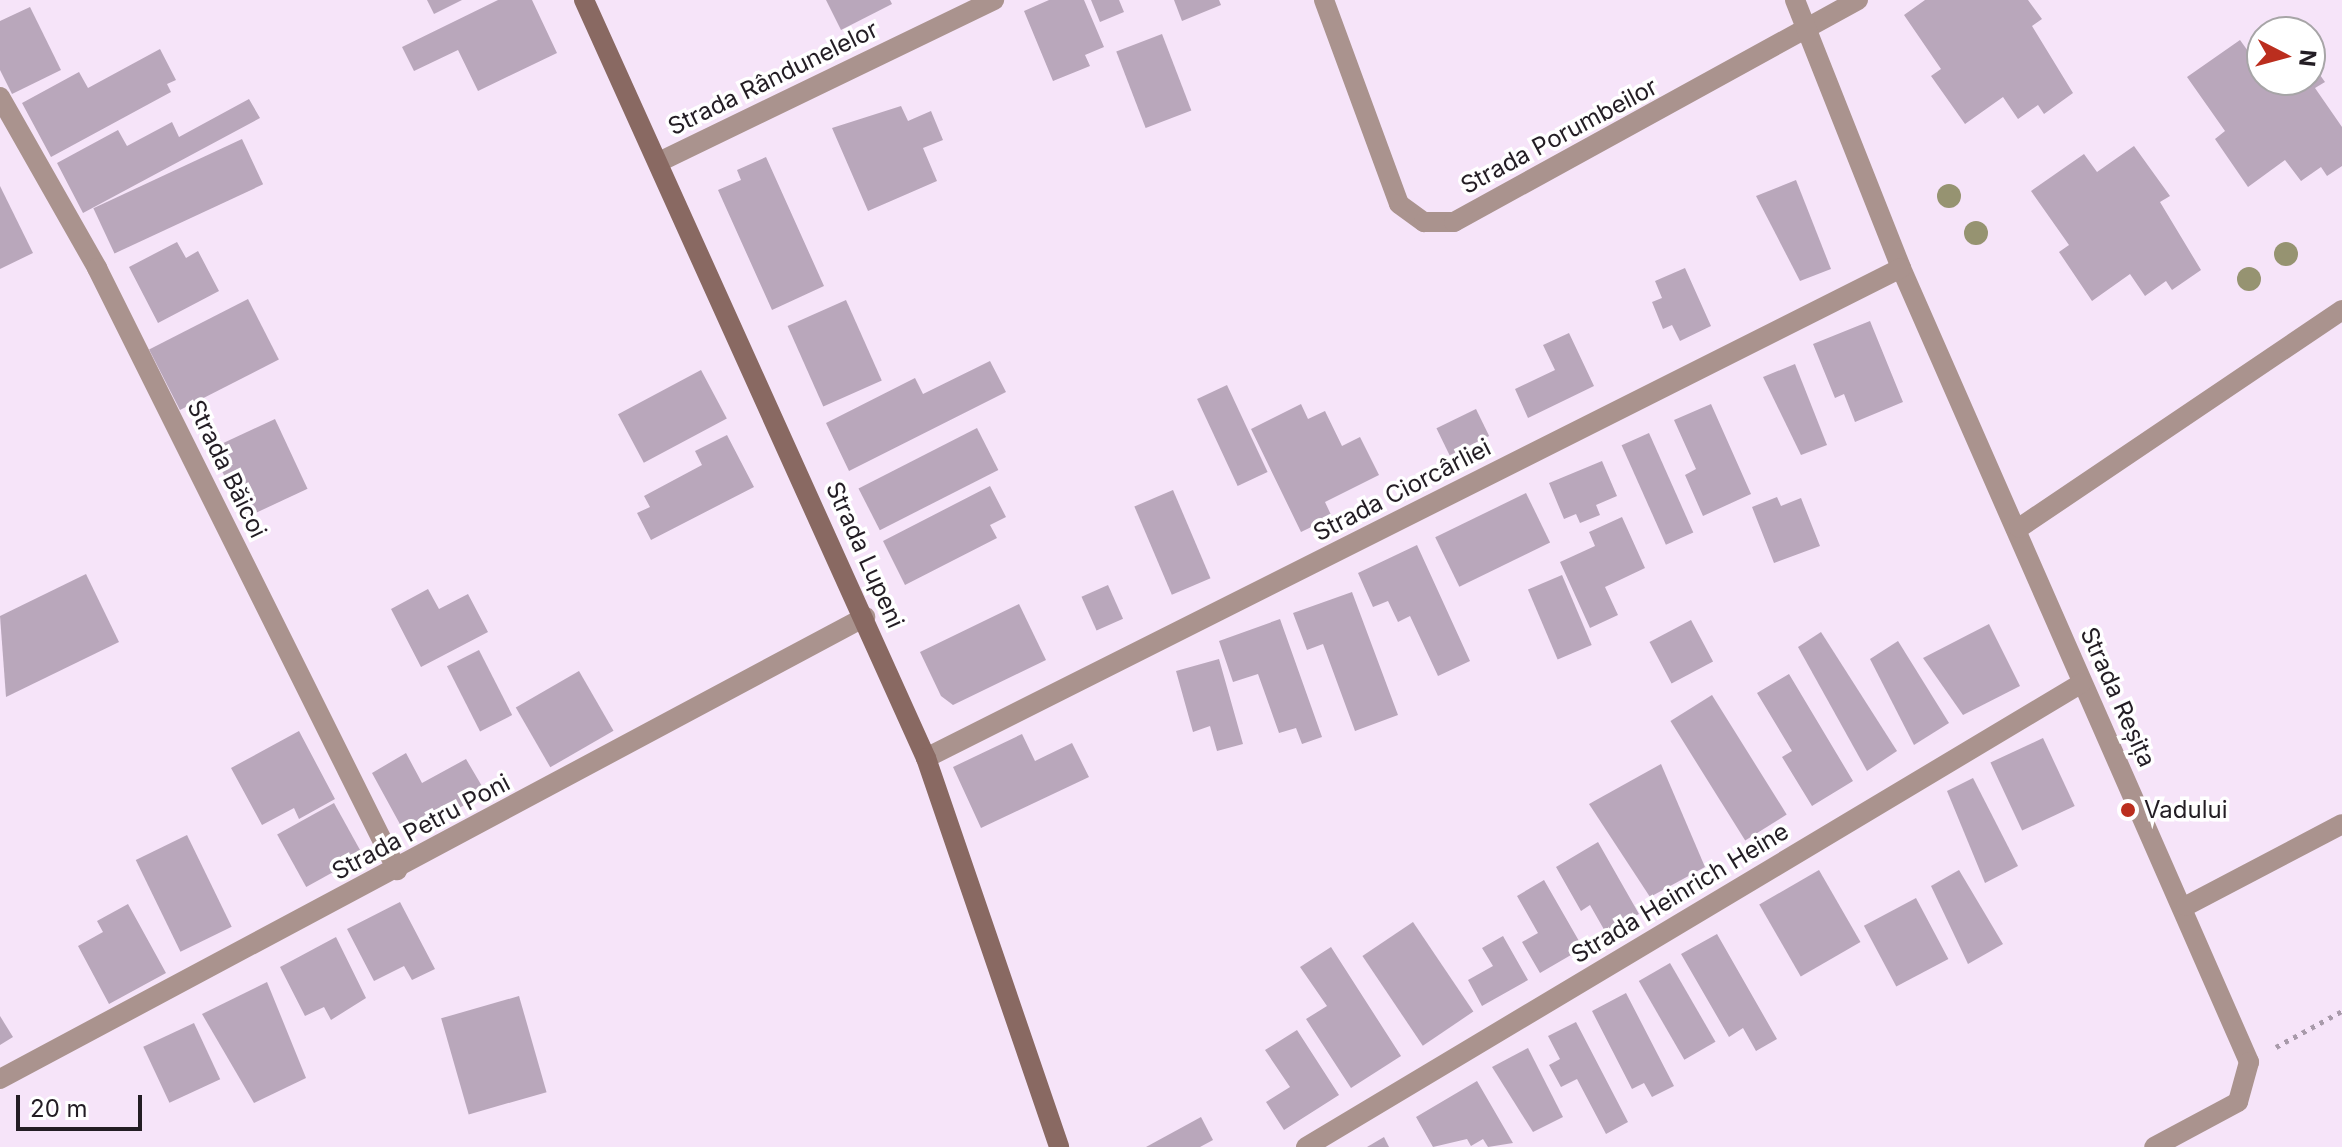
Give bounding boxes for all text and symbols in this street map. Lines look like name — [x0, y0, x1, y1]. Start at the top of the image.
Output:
street label: Strada Rândunelelor — [663, 15, 883, 141]
north arrow — [2246, 16, 2326, 96]
text: N — [2294, 49, 2322, 68]
street label: Strada Porumbeilor — [1456, 72, 1662, 200]
street label: Strada Băicoi — [181, 395, 273, 543]
street label: Strada Ciorcârliei — [1308, 433, 1496, 547]
street label: Strada Lupeni — [820, 477, 910, 633]
street label: Strada Reșița — [2074, 623, 2162, 771]
street label: Strada Petru Poni — [327, 768, 515, 886]
place label: Vadului — [2144, 796, 2228, 824]
marker: Vadului — [2119, 801, 2137, 819]
street label: Strada Heinrich Heine — [1566, 817, 1794, 969]
scale bar — [20, 1079, 146, 1129]
text: 20 m — [30, 1094, 88, 1123]

